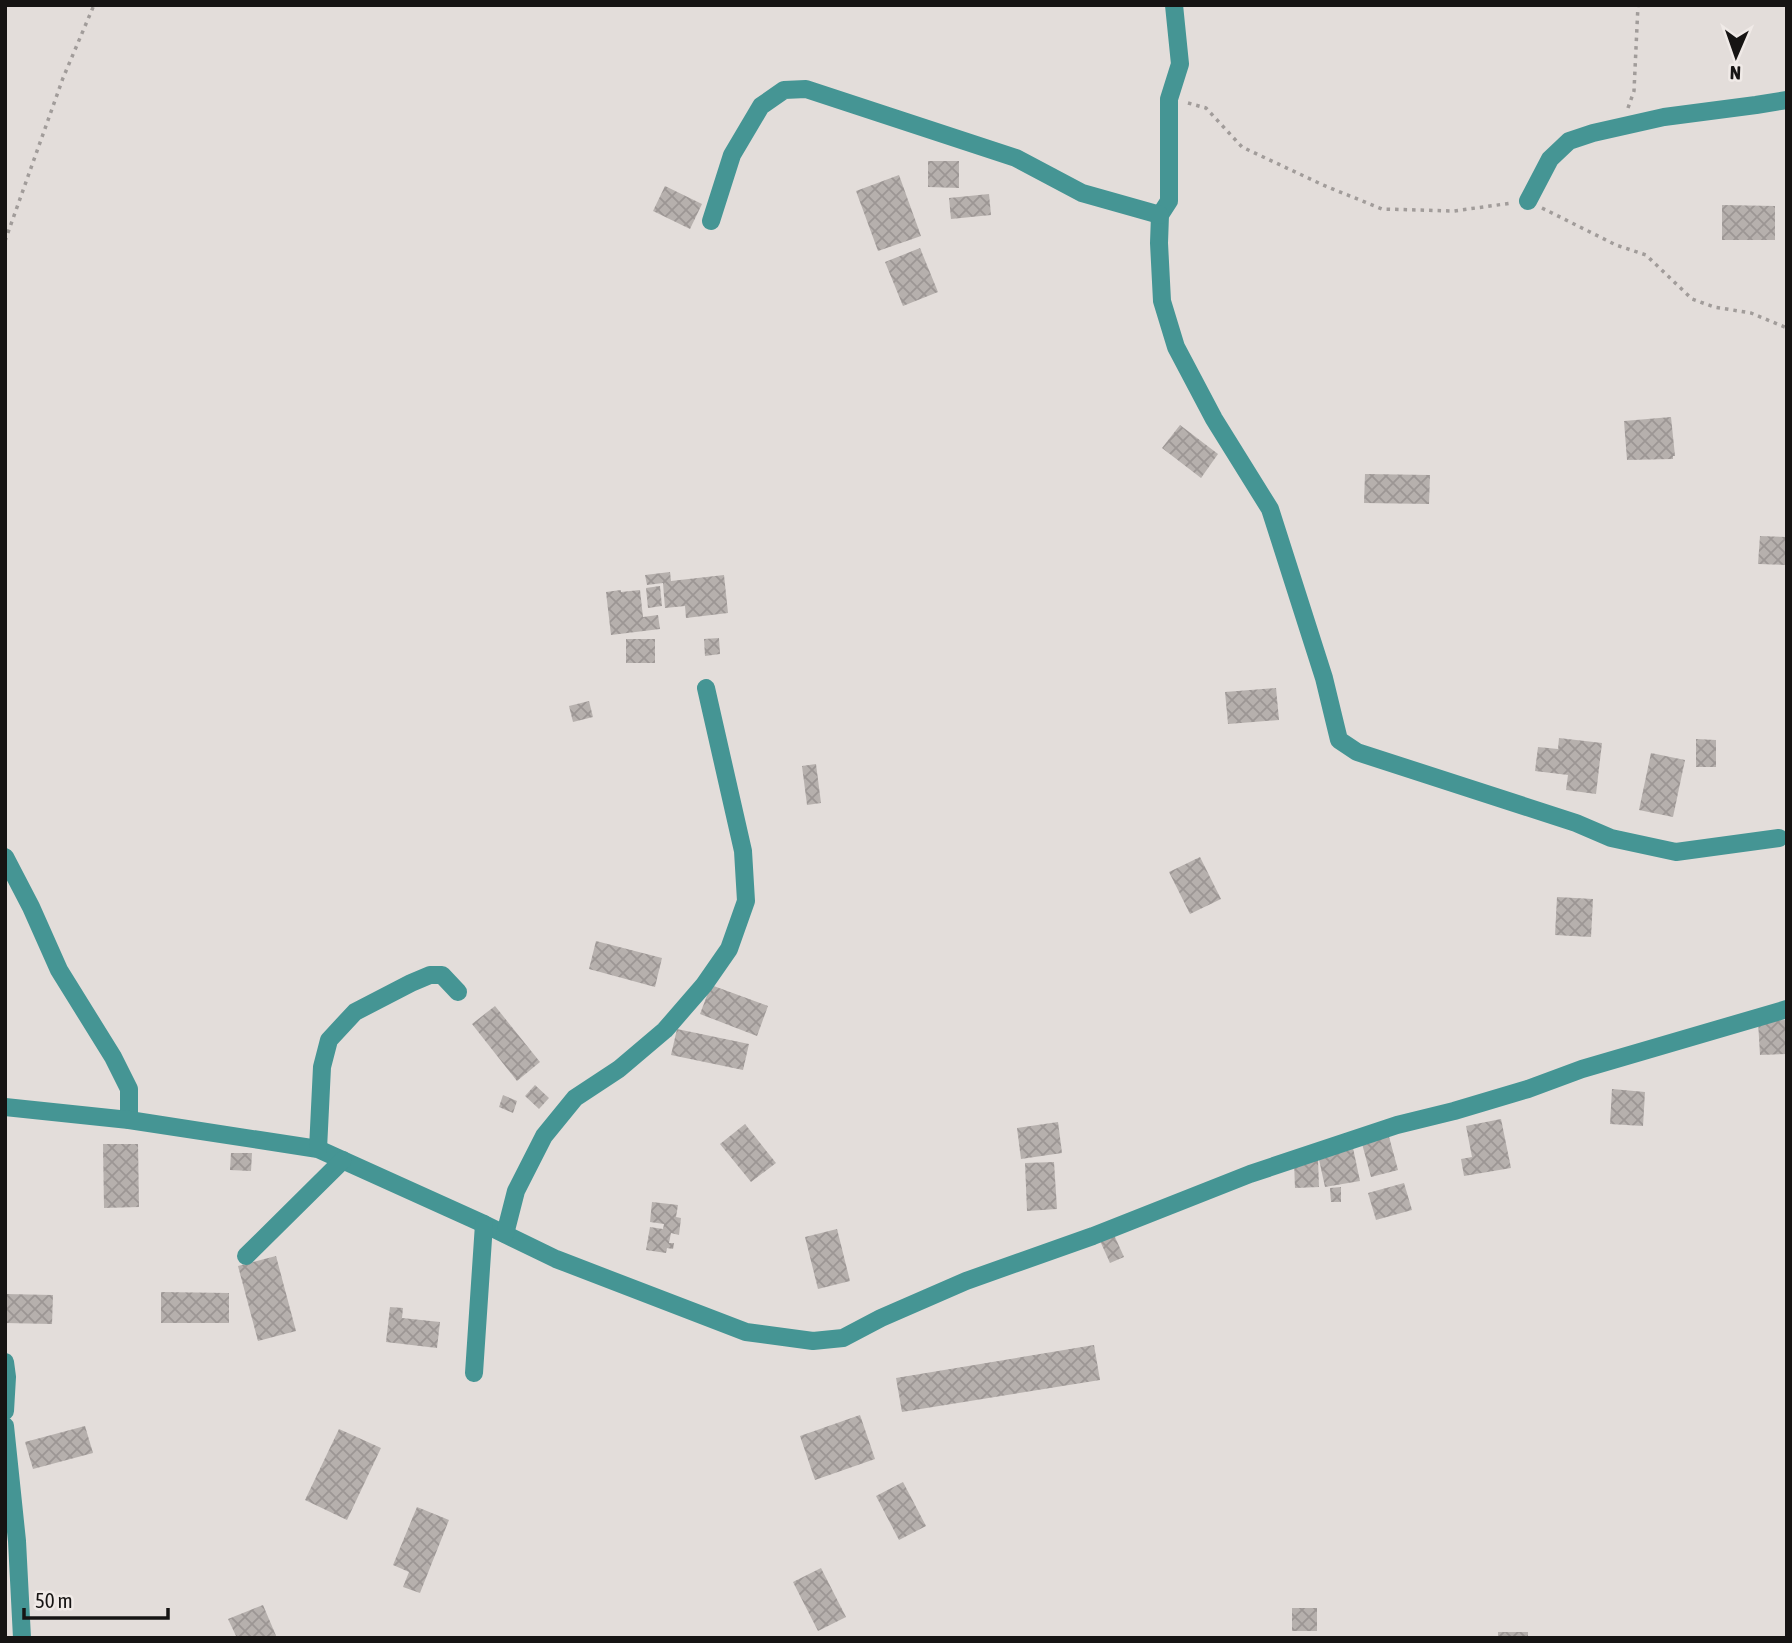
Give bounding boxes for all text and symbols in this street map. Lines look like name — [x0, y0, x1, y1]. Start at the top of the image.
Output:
north arrow — [1701, 21, 1771, 91]
text: N — [1729, 62, 1741, 84]
scale bar — [24, 1576, 168, 1620]
text: 50 m — [35, 1588, 73, 1612]

